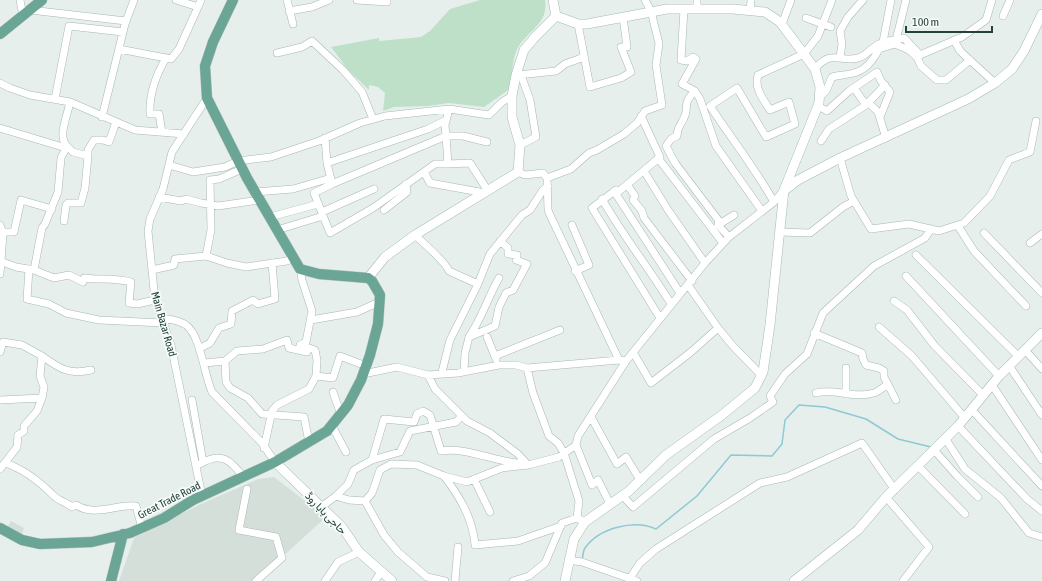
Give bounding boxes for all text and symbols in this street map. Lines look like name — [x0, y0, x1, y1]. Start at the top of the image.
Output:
scale bar — [906, 8, 992, 34]
text: 100 m — [912, 15, 939, 29]
street label: Main Bazar Road — [149, 290, 179, 358]
street label: Great Trade Road — [136, 479, 202, 521]
street label: حاجی بابا روڈ — [302, 489, 349, 537]

